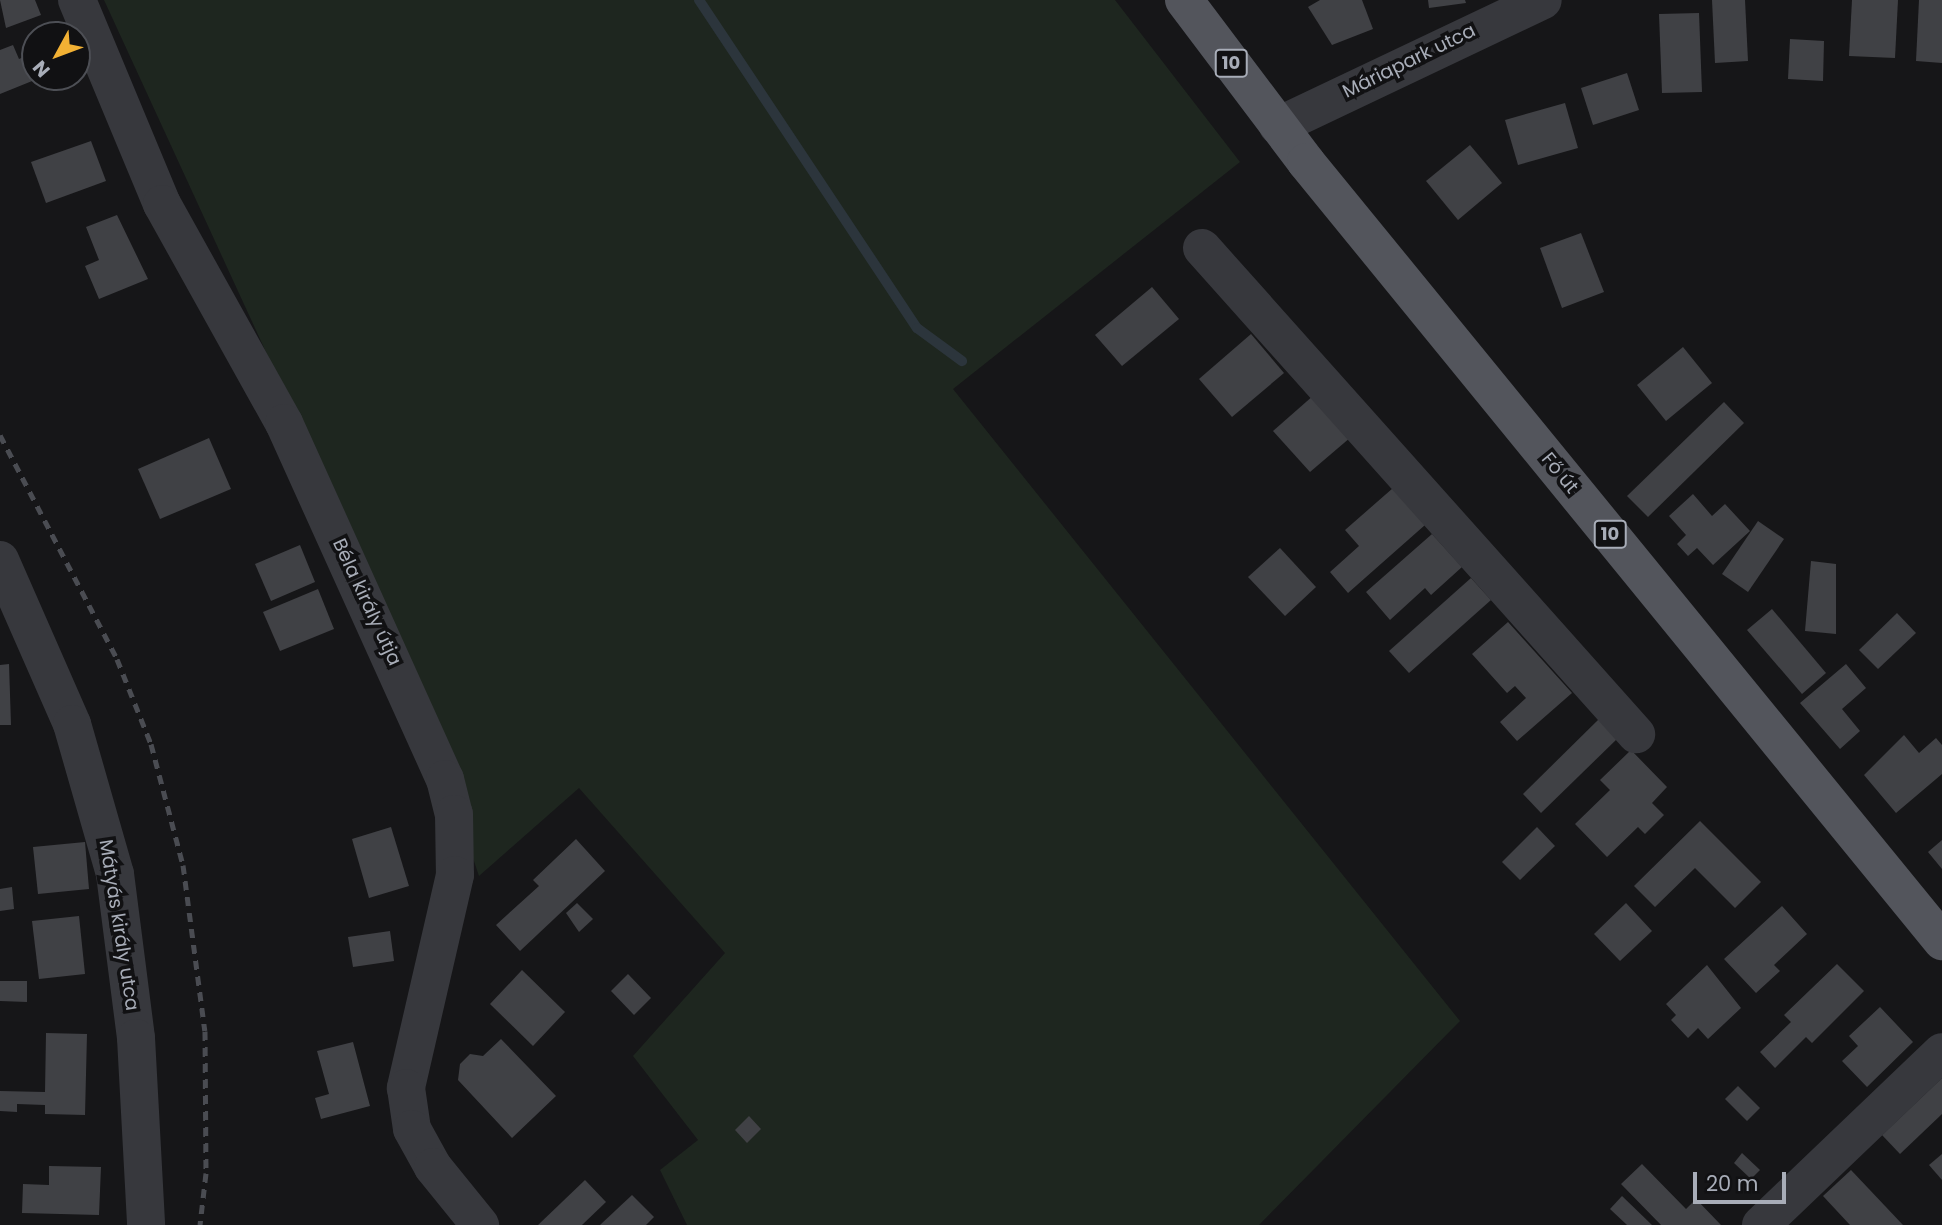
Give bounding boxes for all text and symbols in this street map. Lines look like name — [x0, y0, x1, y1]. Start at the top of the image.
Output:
street label: Máriapark utca — [1339, 19, 1479, 103]
north arrow — [21, 21, 91, 91]
road number: 10 — [1214, 48, 1248, 78]
text: N — [26, 55, 56, 83]
street label: Fő út — [1537, 448, 1583, 498]
road number: 10 — [1592, 520, 1628, 548]
street label: Béla király útja — [328, 535, 406, 669]
street label: Mátyás király utca — [94, 838, 144, 1012]
scale bar — [1697, 1158, 1790, 1202]
text: 20 m — [1706, 1169, 1759, 1198]

